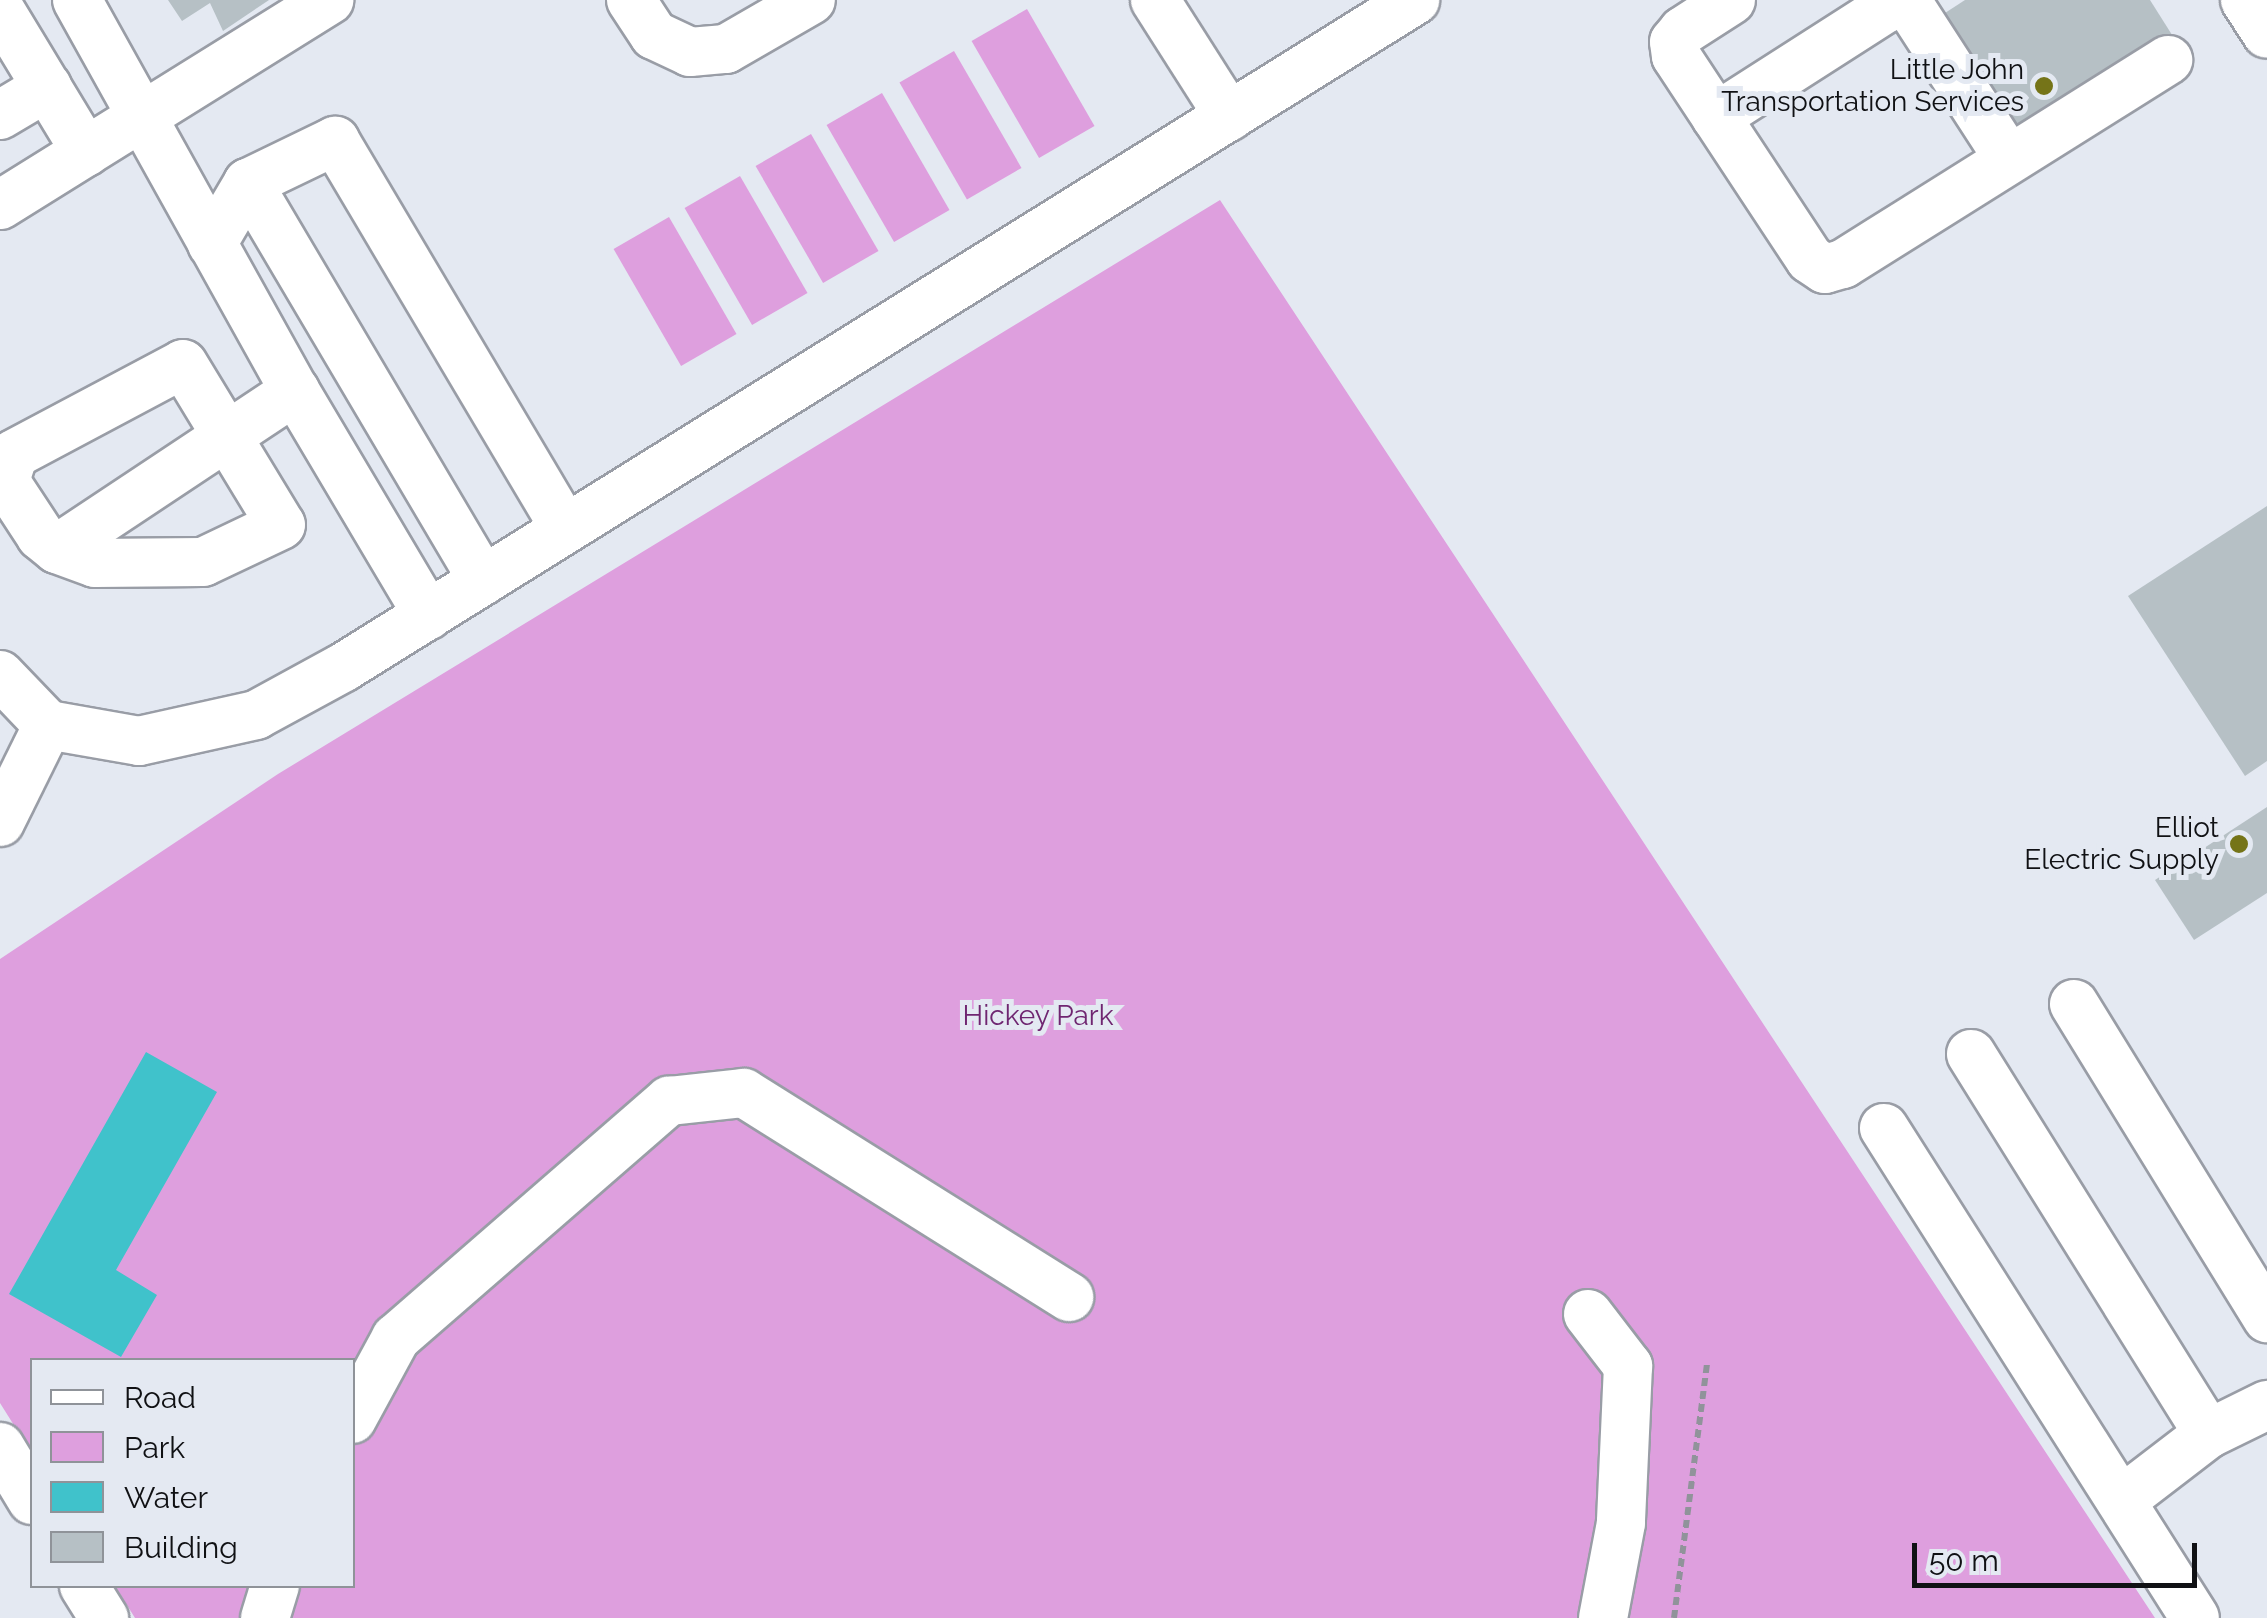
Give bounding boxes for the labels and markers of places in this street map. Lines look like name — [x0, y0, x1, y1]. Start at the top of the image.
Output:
place label: Little John Transportation Services — [1721, 53, 2024, 119]
marker: Little John Transportation Services — [2033, 75, 2055, 97]
place label: Elliot Electric Supply — [2024, 811, 2219, 877]
marker: Elliot Electric Supply — [2228, 833, 2250, 855]

